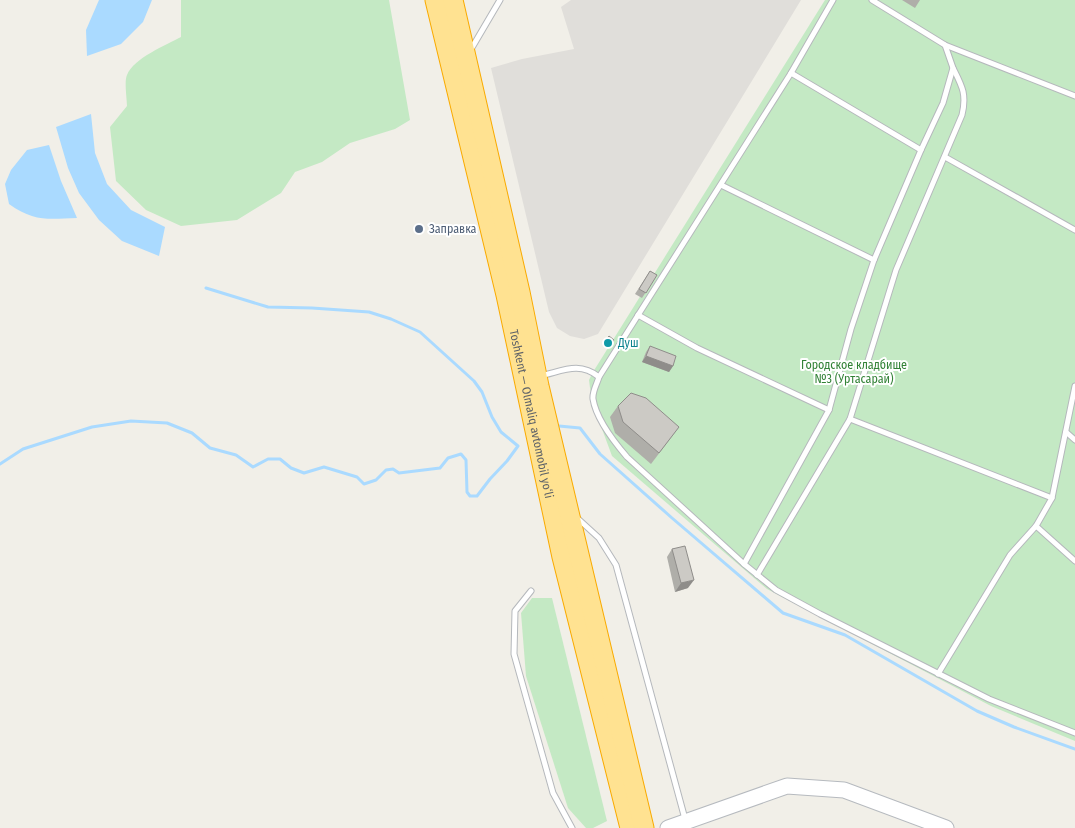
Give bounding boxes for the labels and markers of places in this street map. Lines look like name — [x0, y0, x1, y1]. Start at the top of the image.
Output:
place label: Заправка — [429, 222, 477, 236]
marker: Заправка — [413, 223, 425, 235]
place label: Душ — [617, 336, 639, 350]
marker: Душ — [602, 337, 614, 349]

